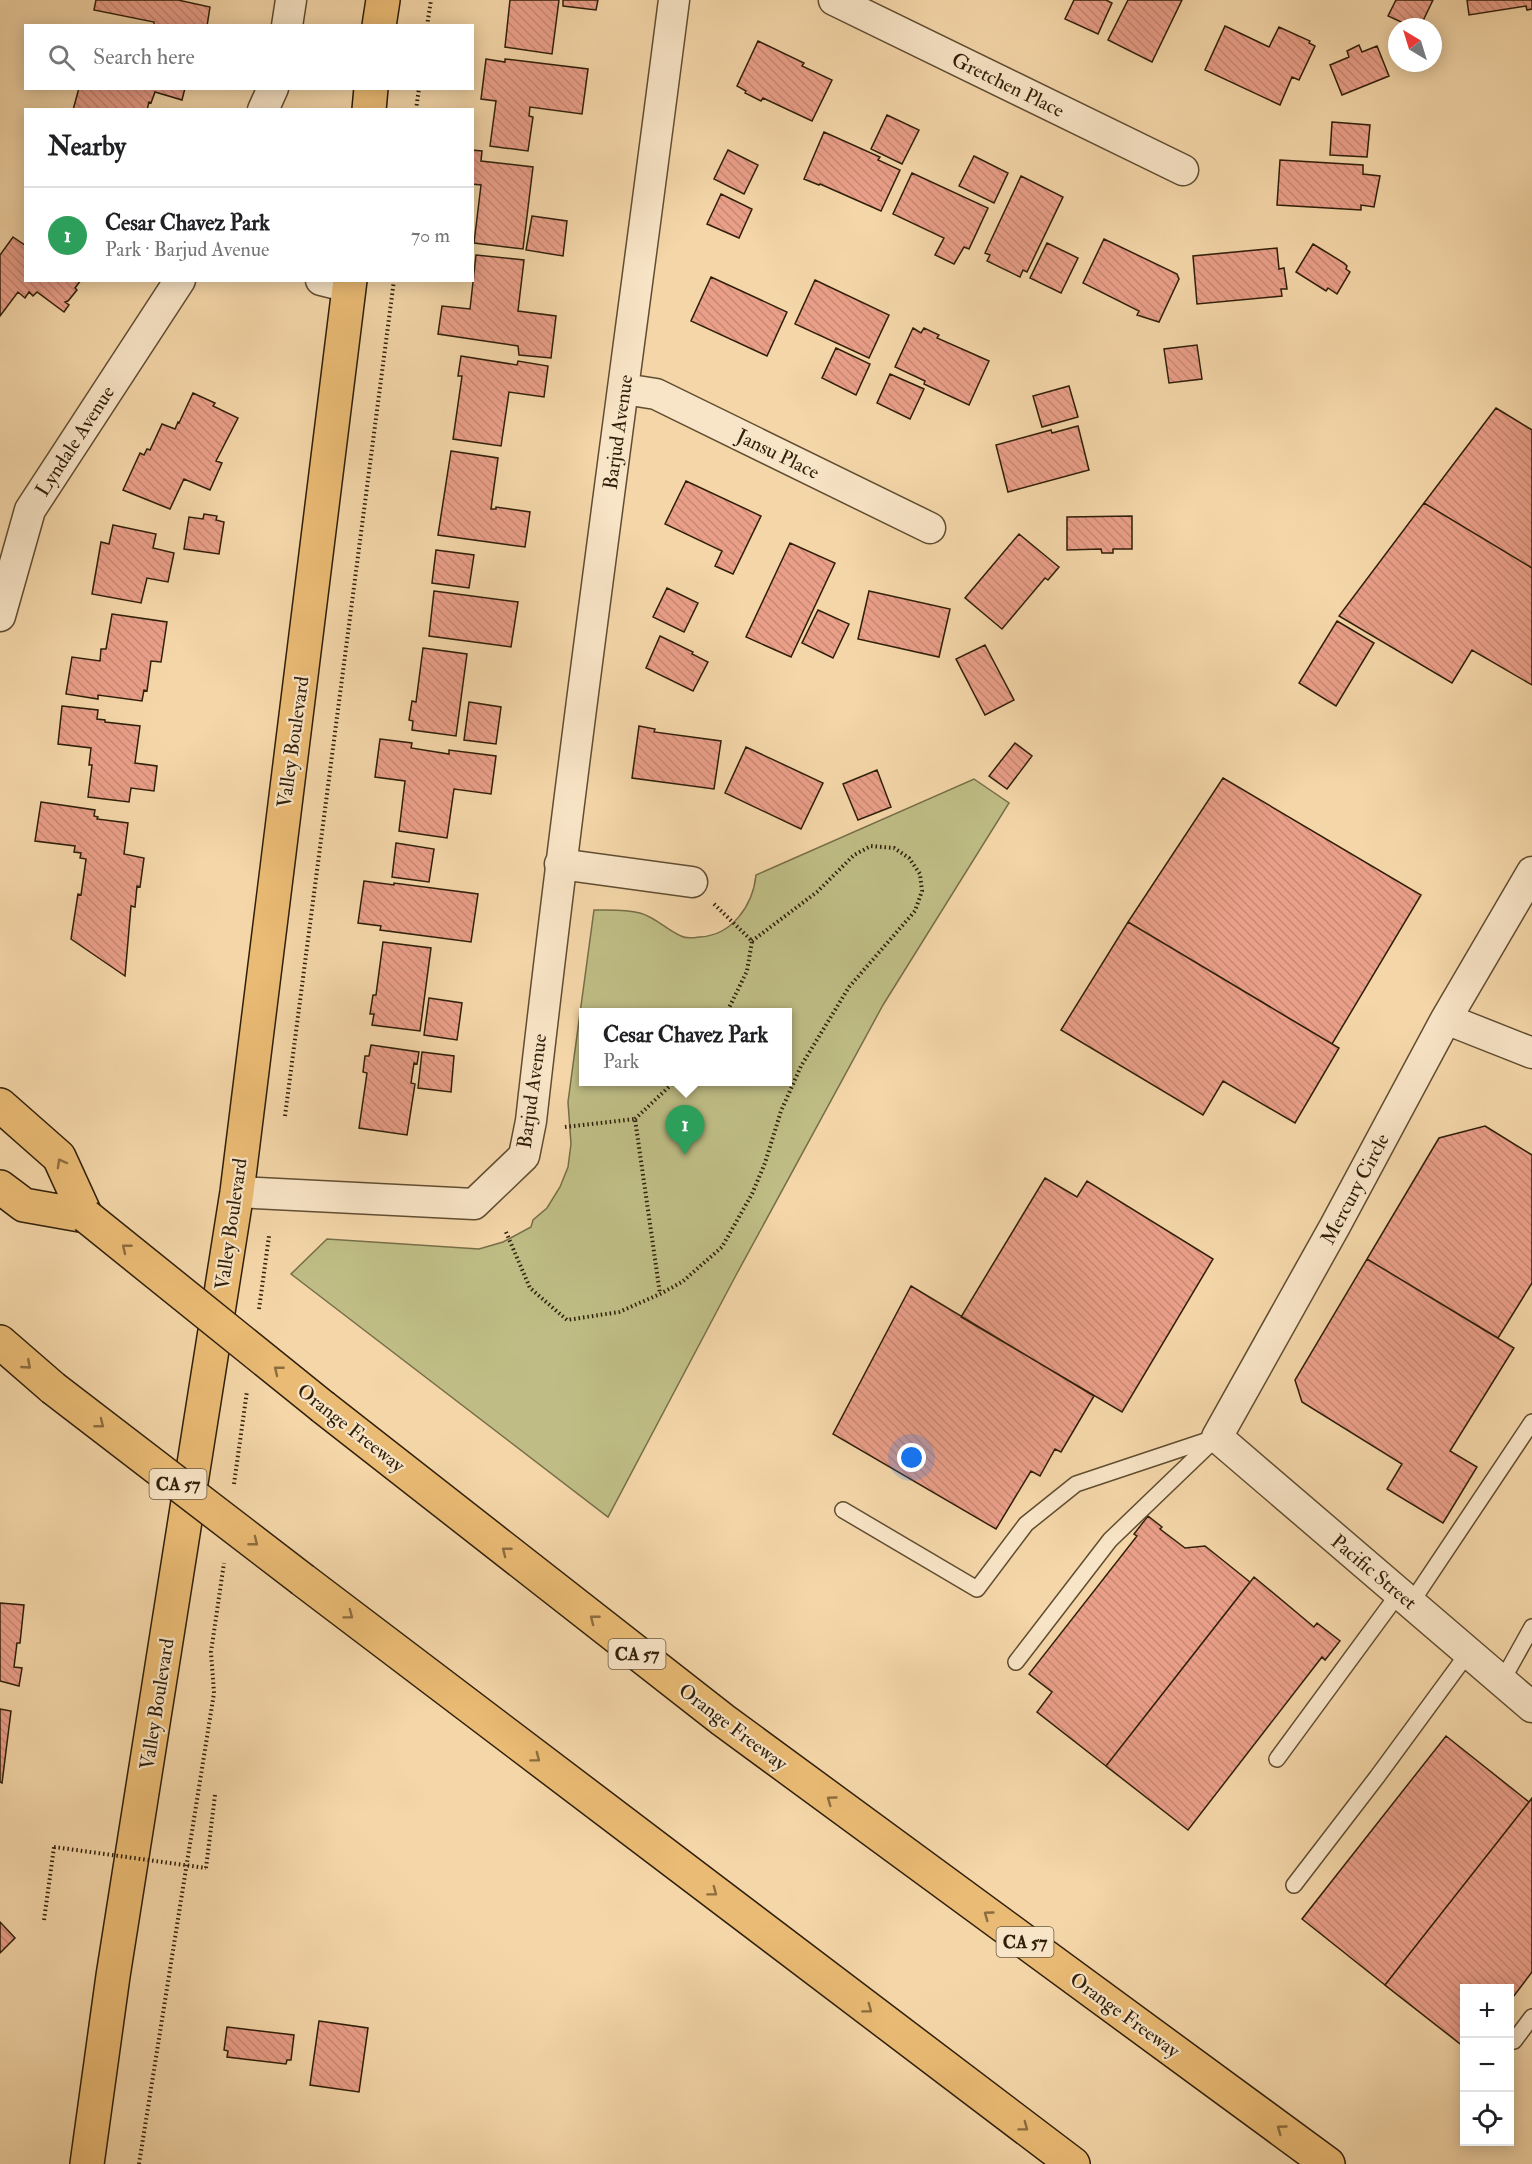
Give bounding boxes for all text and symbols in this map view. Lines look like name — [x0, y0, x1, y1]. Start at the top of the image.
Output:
north arrow — [1388, 18, 1442, 72]
search box — [24, 24, 474, 90]
icon: search — [45, 41, 78, 74]
text: Search here — [93, 43, 195, 71]
street label: Gretchen Place — [948, 47, 1068, 123]
text: Nearby — [48, 131, 126, 163]
text: Cesar Chavez Park — [105, 209, 270, 237]
text: 1 — [64, 223, 71, 248]
text: 70 m — [411, 223, 450, 248]
text: Park · Barjud Avenue — [105, 237, 269, 262]
street label: Barjud Avenue — [598, 373, 638, 491]
street label: Lyndale Avenue — [30, 381, 120, 501]
street label: Jansu Place — [732, 423, 824, 485]
street label: Valley Boulevard — [271, 674, 315, 809]
popup — [579, 1008, 792, 1086]
text: Cesar Chavez Park — [603, 1021, 768, 1049]
street label: Barjud Avenue — [512, 1032, 552, 1150]
text: Park — [603, 1049, 639, 1074]
pin: 1 — [666, 1106, 704, 1155]
street label: Mercury Circle — [1315, 1129, 1395, 1249]
street label: Valley Boulevard — [209, 1156, 253, 1291]
one-way arrow — [57, 1159, 68, 1170]
one-way arrow — [122, 1245, 133, 1256]
one-way arrow — [20, 1358, 31, 1369]
one-way arrow — [274, 1367, 285, 1378]
street label: Orange Freeway — [292, 1378, 411, 1479]
one-way arrow — [93, 1416, 104, 1427]
your location — [897, 1443, 926, 1472]
road number: CA 57 — [150, 1469, 207, 1499]
street label: Pacific Street — [1326, 1529, 1422, 1615]
one-way arrow — [247, 1535, 258, 1546]
one-way arrow — [502, 1547, 513, 1558]
one-way arrow — [343, 1608, 354, 1619]
one-way arrow — [590, 1616, 601, 1627]
street label: Valley Boulevard — [134, 1636, 180, 1771]
road number: CA 57 — [608, 1639, 666, 1669]
street label: Orange Freeway — [674, 1678, 793, 1777]
one-way arrow — [530, 1751, 541, 1762]
one-way arrow — [826, 1796, 837, 1807]
one-way arrow — [706, 1885, 717, 1896]
one-way arrow — [983, 1911, 994, 1922]
road number: CA 57 — [996, 1927, 1054, 1957]
street label: Orange Freeway — [1065, 1967, 1186, 2064]
map controls — [1460, 1984, 1514, 2146]
button: + — [1460, 1984, 1514, 2038]
one-way arrow — [862, 2002, 873, 2013]
button: − — [1460, 2038, 1514, 2092]
button: locate — [1460, 2092, 1514, 2146]
one-way arrow — [1017, 2120, 1028, 2131]
one-way arrow — [1276, 2126, 1287, 2137]

